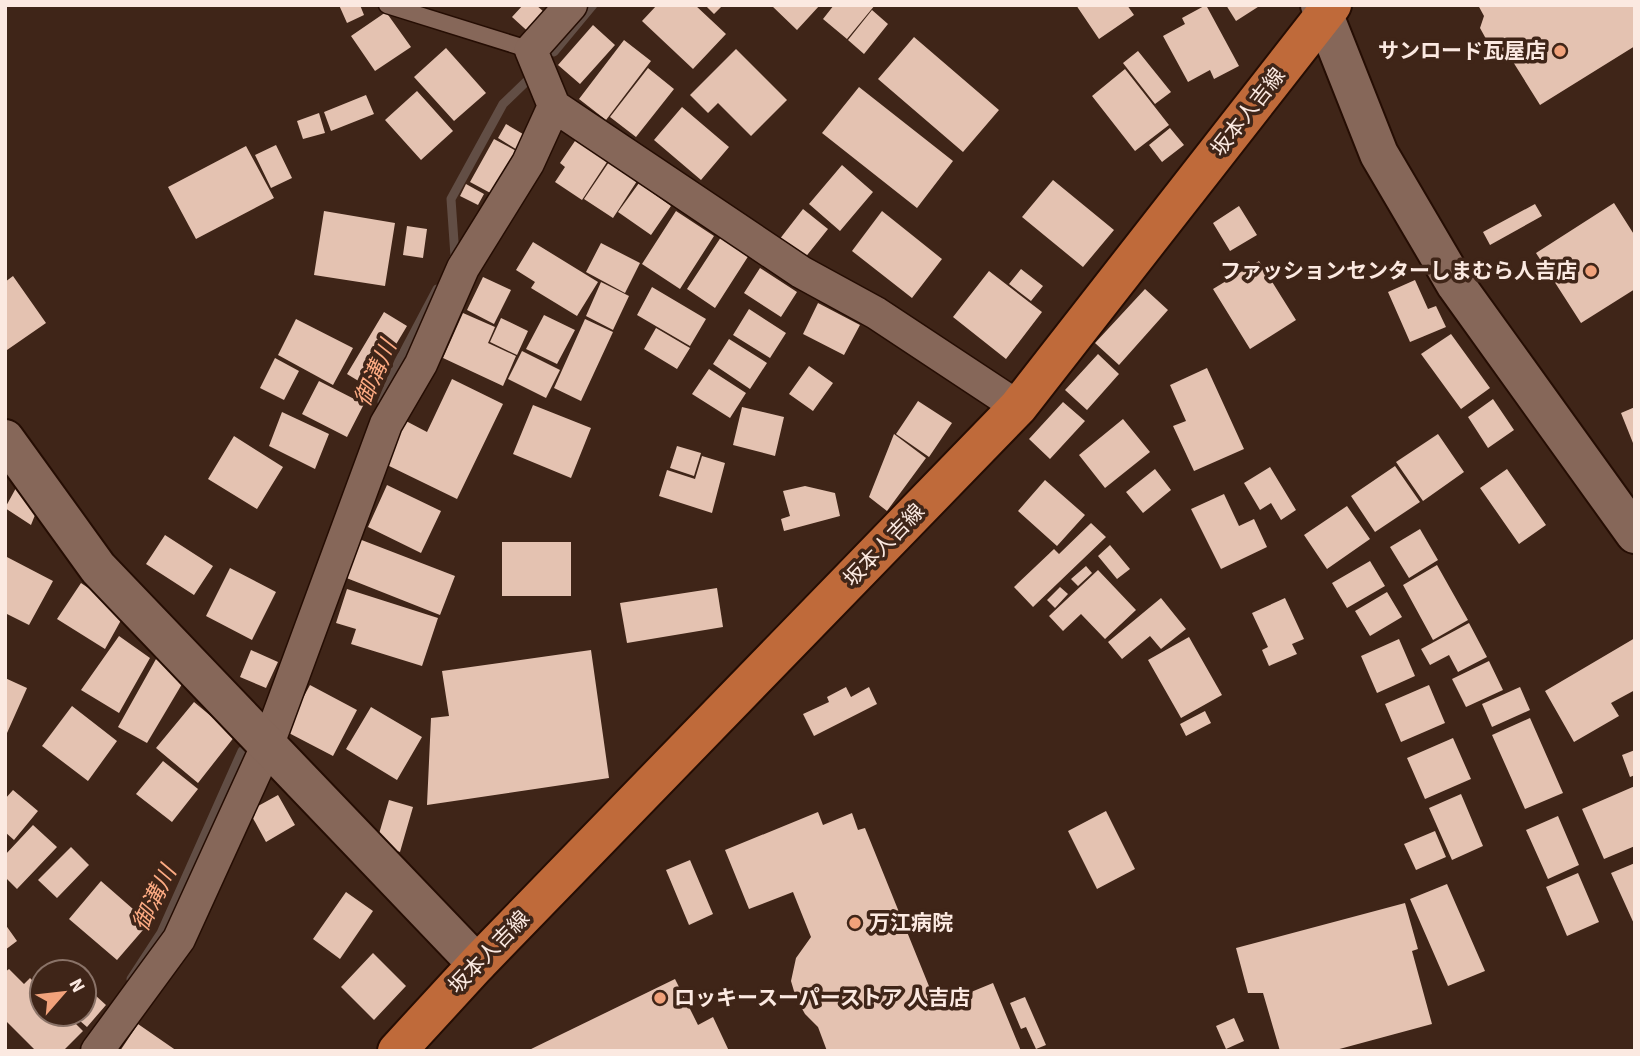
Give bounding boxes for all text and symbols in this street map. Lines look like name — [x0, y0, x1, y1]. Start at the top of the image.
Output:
place label: サンロード瓦屋店 — [1378, 36, 1546, 66]
marker: サンロード瓦屋店 — [1552, 43, 1568, 59]
street label: 坂本人吉線 — [1204, 61, 1292, 163]
place label: ファッションセンターしまむら人吉店 — [1220, 256, 1577, 286]
marker: ファッションセンターしまむら人吉店 — [1583, 263, 1599, 279]
water label: 御溝川 — [346, 332, 406, 411]
street label: 坂本人吉線 — [837, 497, 931, 593]
water label: 御溝川 — [124, 857, 186, 936]
street label: 坂本人吉線 — [442, 904, 536, 1000]
place label: 万江病院 — [869, 908, 953, 938]
marker: 万江病院 — [847, 915, 863, 931]
north arrow — [28, 958, 98, 1028]
text: N — [62, 974, 92, 998]
place label: ロッキースーパーストア 人吉店 — [674, 983, 970, 1013]
marker: ロッキースーパーストア 人吉店 — [652, 990, 668, 1006]

